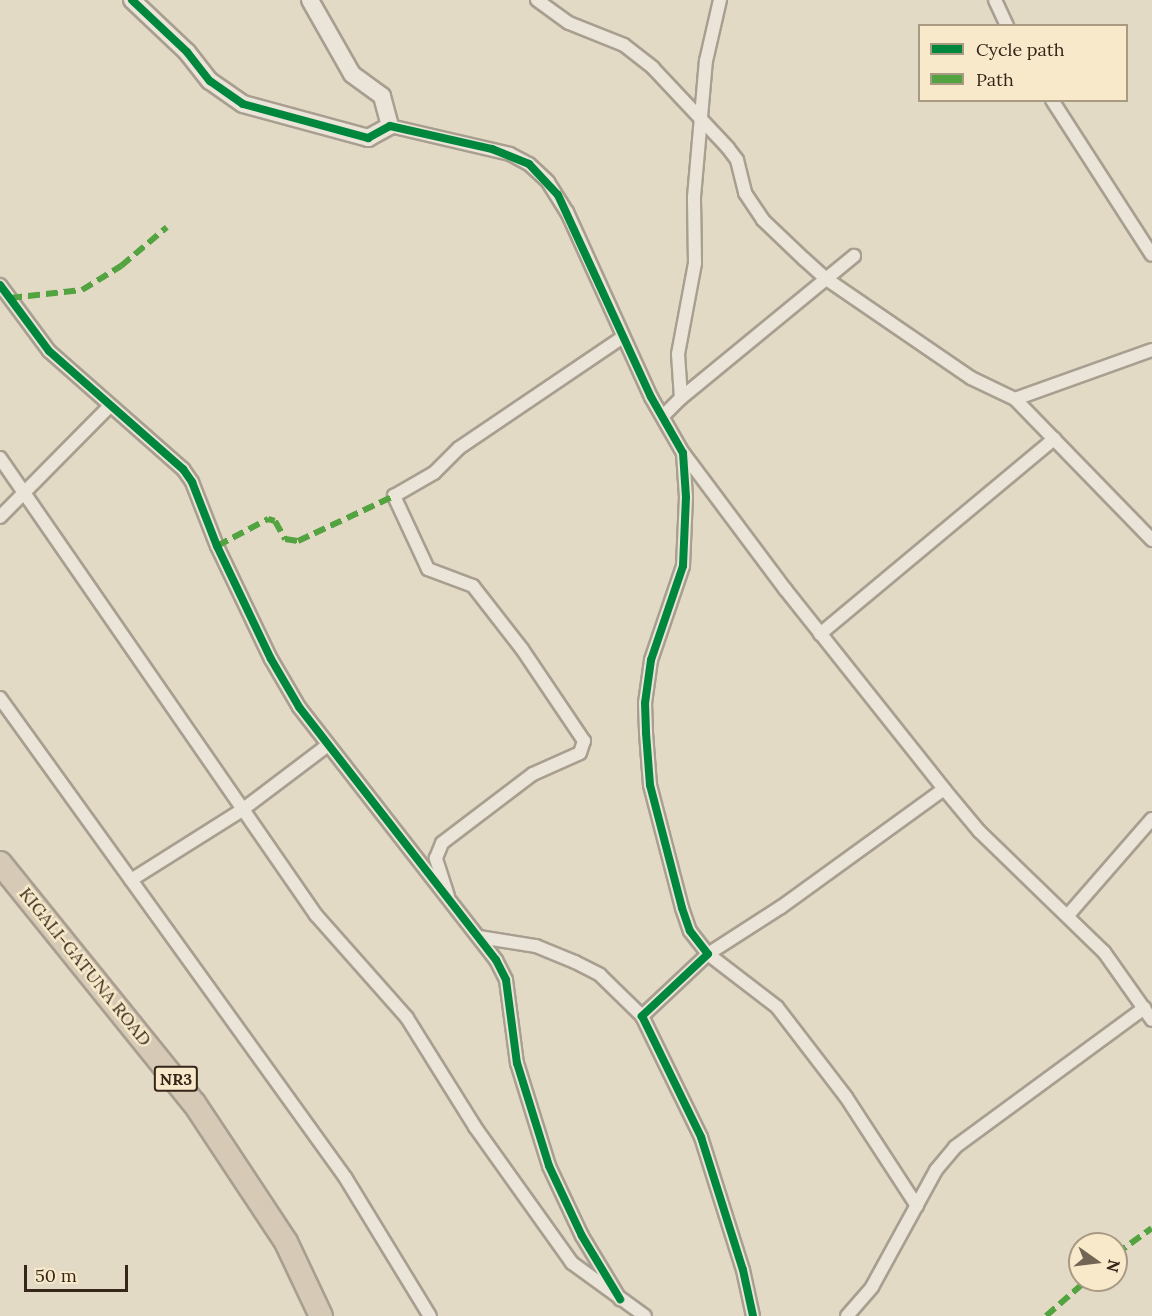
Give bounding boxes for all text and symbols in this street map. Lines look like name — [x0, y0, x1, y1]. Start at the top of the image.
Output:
legend — [918, 24, 1128, 102]
text: Cycle path — [976, 38, 1065, 61]
text: Path — [976, 68, 1014, 91]
street label: KIGALI-GATUNA ROAD — [14, 883, 156, 1051]
road number: NR3 — [154, 1066, 198, 1092]
north arrow — [1068, 1232, 1128, 1292]
scale bar — [27, 1253, 130, 1291]
text: N — [1102, 1257, 1125, 1274]
text: 50 m — [35, 1264, 77, 1287]

